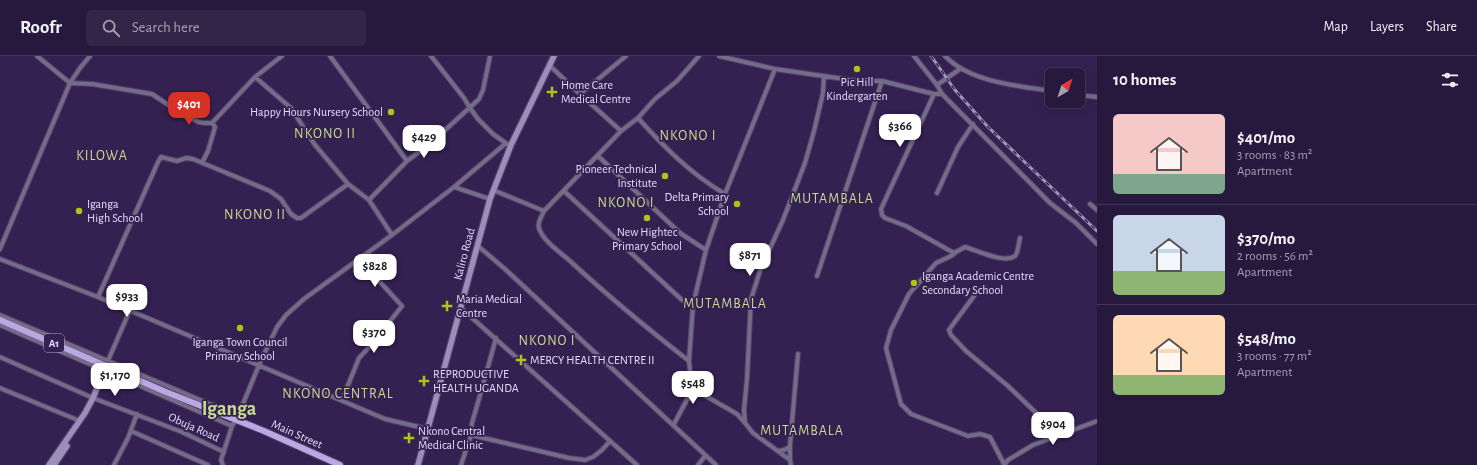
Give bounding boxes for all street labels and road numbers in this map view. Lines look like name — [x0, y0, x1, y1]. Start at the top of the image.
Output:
street label: Kaliro Road — [451, 227, 477, 281]
road number: A1 — [44, 334, 64, 352]
street label: Obuja Road — [166, 410, 221, 444]
street label: Main Street — [270, 417, 324, 451]

